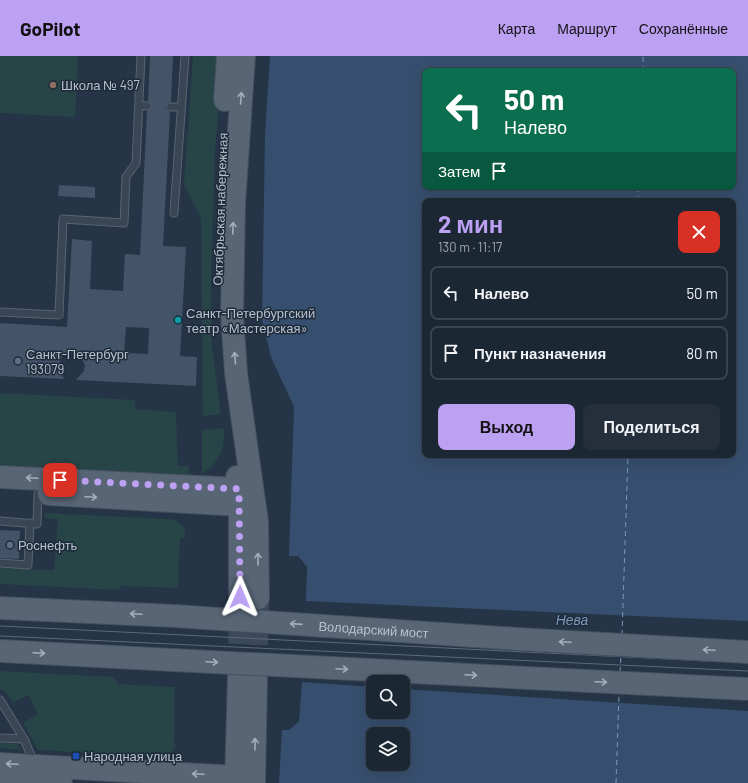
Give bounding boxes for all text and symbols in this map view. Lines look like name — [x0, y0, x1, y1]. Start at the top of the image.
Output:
text: GoPilot — [20, 17, 81, 40]
text: Карта — [498, 20, 535, 37]
text: Маршрут — [557, 20, 617, 37]
text: Сохранённые — [639, 20, 728, 37]
place label: Школа № 497 — [61, 77, 140, 93]
marker: Школа № 497 — [48, 80, 58, 90]
text: 50 m — [504, 82, 564, 116]
icon: left — [438, 84, 490, 136]
one-way arrow — [237, 92, 244, 105]
text: Налево — [504, 116, 567, 138]
street label: Октябрьская набережная — [209, 132, 231, 286]
icon: arrive — [488, 160, 510, 182]
text: Затем — [438, 162, 480, 180]
text: 2 мин — [438, 209, 503, 238]
button: close — [678, 211, 720, 253]
one-way arrow — [230, 222, 237, 235]
text: 130 m · 11:17 — [438, 239, 502, 255]
icon: left — [440, 282, 462, 304]
text: Налево — [474, 284, 529, 302]
text: 50 m — [686, 284, 718, 302]
place label: Санкт-Петербургский театр «Мастерская» — [186, 305, 315, 336]
marker: Санкт-Петербургский театр «Мастерская» — [173, 315, 183, 325]
icon: arrive — [440, 342, 462, 364]
text: Пункт назначения — [474, 344, 606, 362]
text: 80 m — [686, 344, 718, 362]
place label: Санкт-Петербург 193079 — [26, 346, 129, 377]
one-way arrow — [231, 352, 238, 365]
marker: Санкт-Петербург 193079 — [13, 356, 23, 366]
button: Выход — [438, 404, 575, 450]
button: Поделиться — [583, 404, 720, 450]
pin — [43, 463, 77, 497]
icon: arrive — [49, 469, 71, 491]
one-way arrow — [26, 474, 39, 482]
one-way arrow — [84, 493, 97, 500]
place label: Роснефть — [18, 537, 78, 553]
marker: Роснефть — [5, 540, 15, 550]
one-way arrow — [254, 553, 262, 566]
position arrow — [219, 576, 261, 618]
one-way arrow — [130, 610, 143, 618]
water label: Нева — [556, 611, 589, 628]
street label: Володарский мост — [318, 618, 429, 641]
one-way arrow — [290, 621, 303, 628]
one-way arrow — [559, 638, 572, 646]
one-way arrow — [703, 646, 716, 654]
one-way arrow — [32, 649, 45, 656]
one-way arrow — [205, 658, 218, 665]
one-way arrow — [335, 665, 348, 672]
one-way arrow — [464, 672, 477, 679]
map controls — [366, 675, 410, 771]
button: search — [366, 675, 410, 719]
one-way arrow — [594, 678, 607, 686]
button: layers — [366, 727, 410, 771]
one-way arrow — [251, 738, 259, 751]
place label: Народная улица — [84, 748, 183, 764]
marker: Народная улица — [71, 751, 81, 761]
one-way arrow — [6, 761, 19, 768]
one-way arrow — [192, 771, 205, 778]

